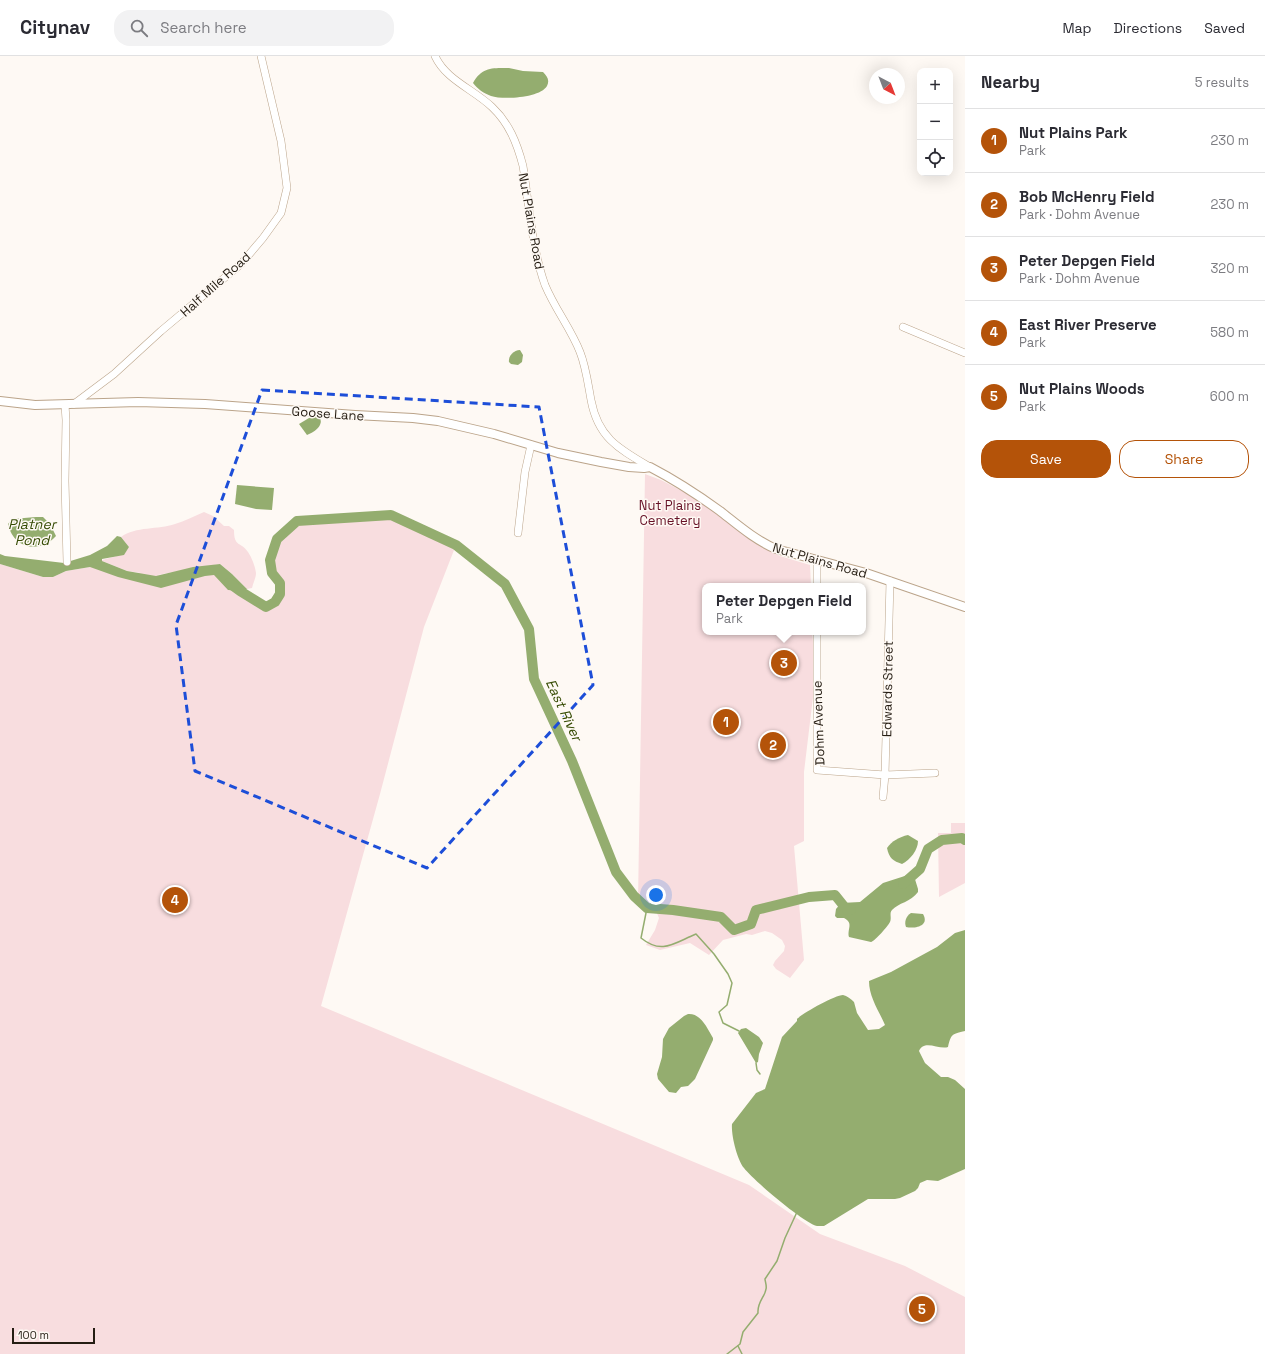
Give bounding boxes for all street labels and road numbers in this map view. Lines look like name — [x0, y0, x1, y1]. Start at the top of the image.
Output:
street label: Nut Plains Road — [515, 172, 548, 271]
street label: Half Mile Road — [177, 248, 254, 320]
street label: Goose Lane — [291, 402, 365, 425]
street label: Nut Plains Road — [771, 539, 869, 582]
street label: Edwards Street — [878, 641, 897, 737]
street label: Dohm Avenue — [809, 680, 828, 766]

